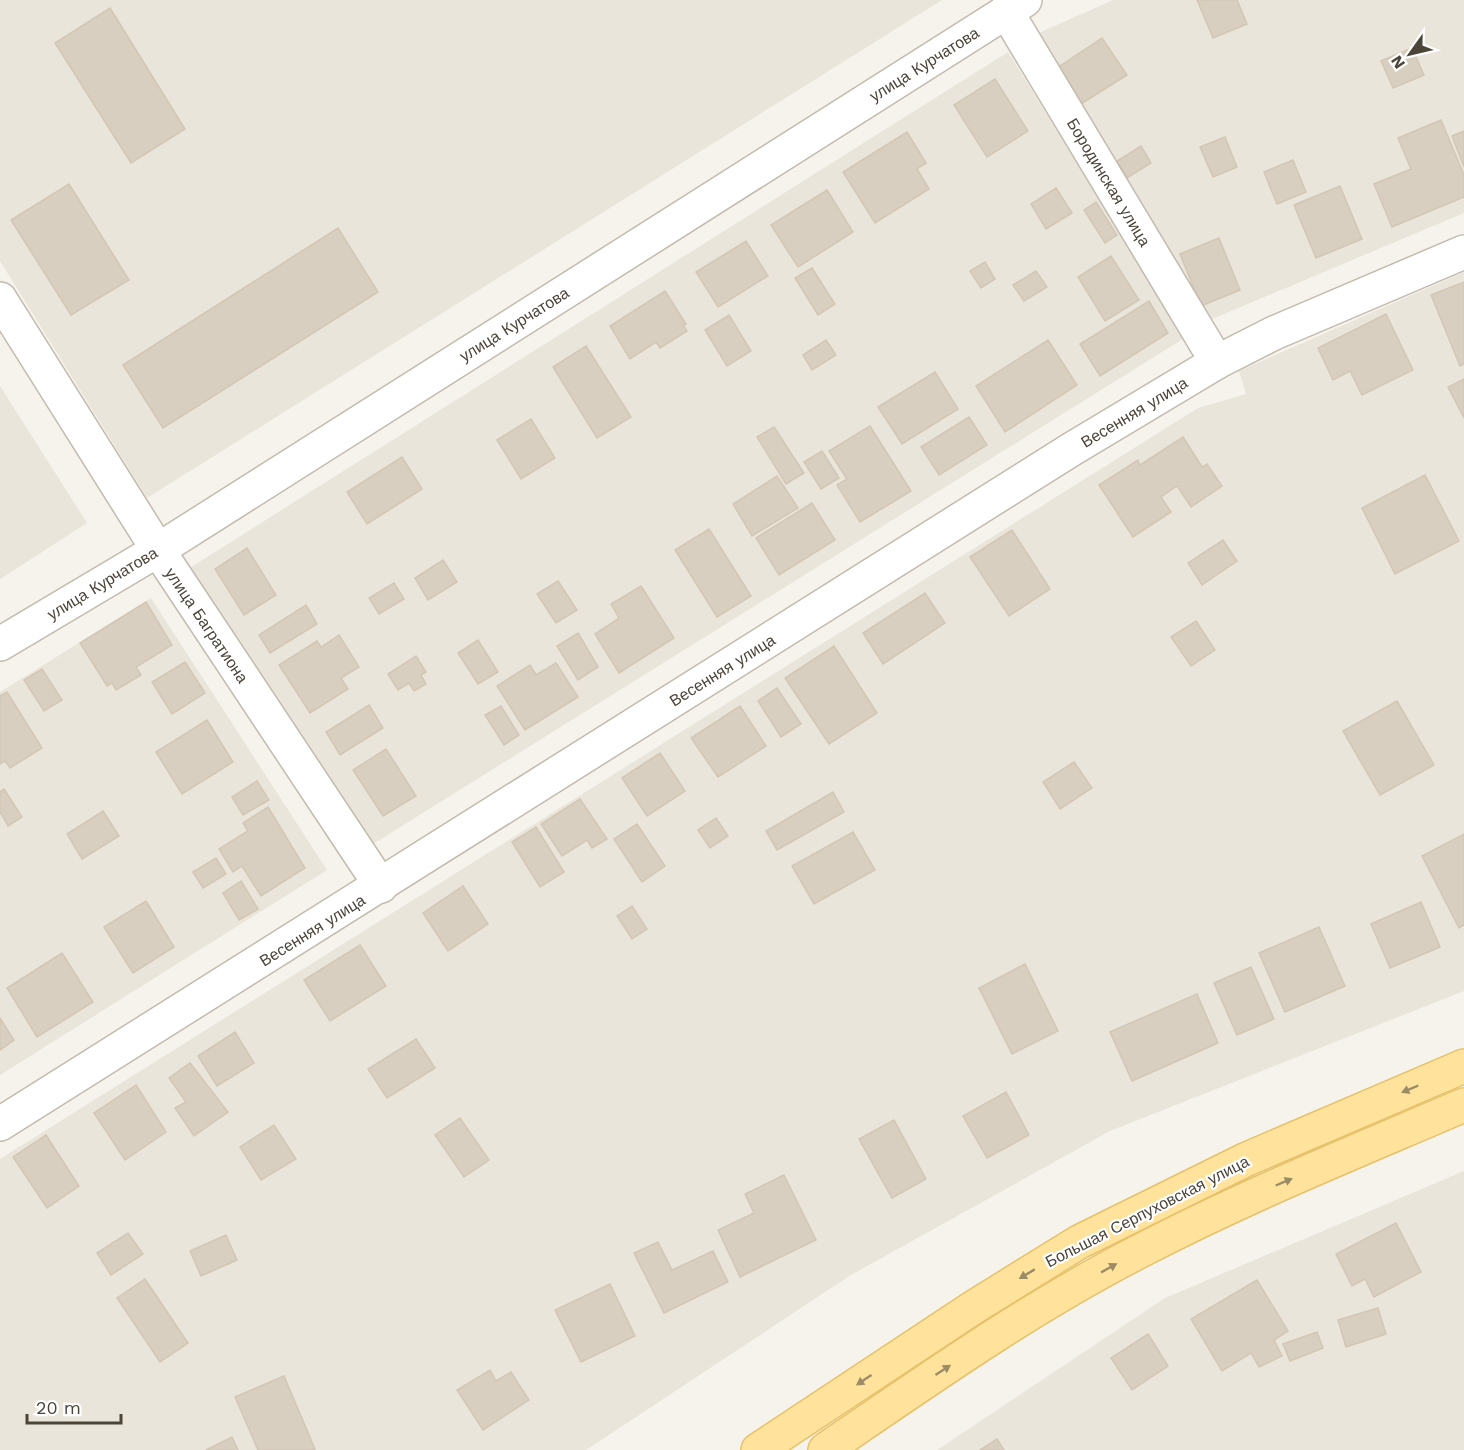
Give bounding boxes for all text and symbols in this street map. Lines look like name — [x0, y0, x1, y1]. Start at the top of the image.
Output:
street label: улица Курчатова — [866, 23, 983, 106]
north arrow — [1380, 24, 1440, 84]
text: N — [1387, 52, 1409, 72]
street label: Бородинская улица — [1063, 115, 1154, 250]
street label: улица Курчатова — [456, 283, 573, 366]
street label: Весенняя улица — [1078, 373, 1191, 452]
street label: улица Курчатова — [44, 543, 161, 624]
street label: улица Багратиона — [161, 564, 252, 687]
street label: Весенняя улица — [666, 630, 779, 711]
street label: Весенняя улица — [256, 890, 369, 971]
one-way arrow — [1401, 1084, 1419, 1094]
street label: Большая Серпуховская улица — [1042, 1152, 1252, 1271]
one-way arrow — [1275, 1177, 1293, 1187]
one-way arrow — [1101, 1263, 1118, 1273]
one-way arrow — [1019, 1269, 1035, 1280]
one-way arrow — [934, 1364, 950, 1376]
one-way arrow — [856, 1374, 872, 1386]
scale bar — [27, 1387, 122, 1425]
text: 20 m — [36, 1397, 81, 1418]

